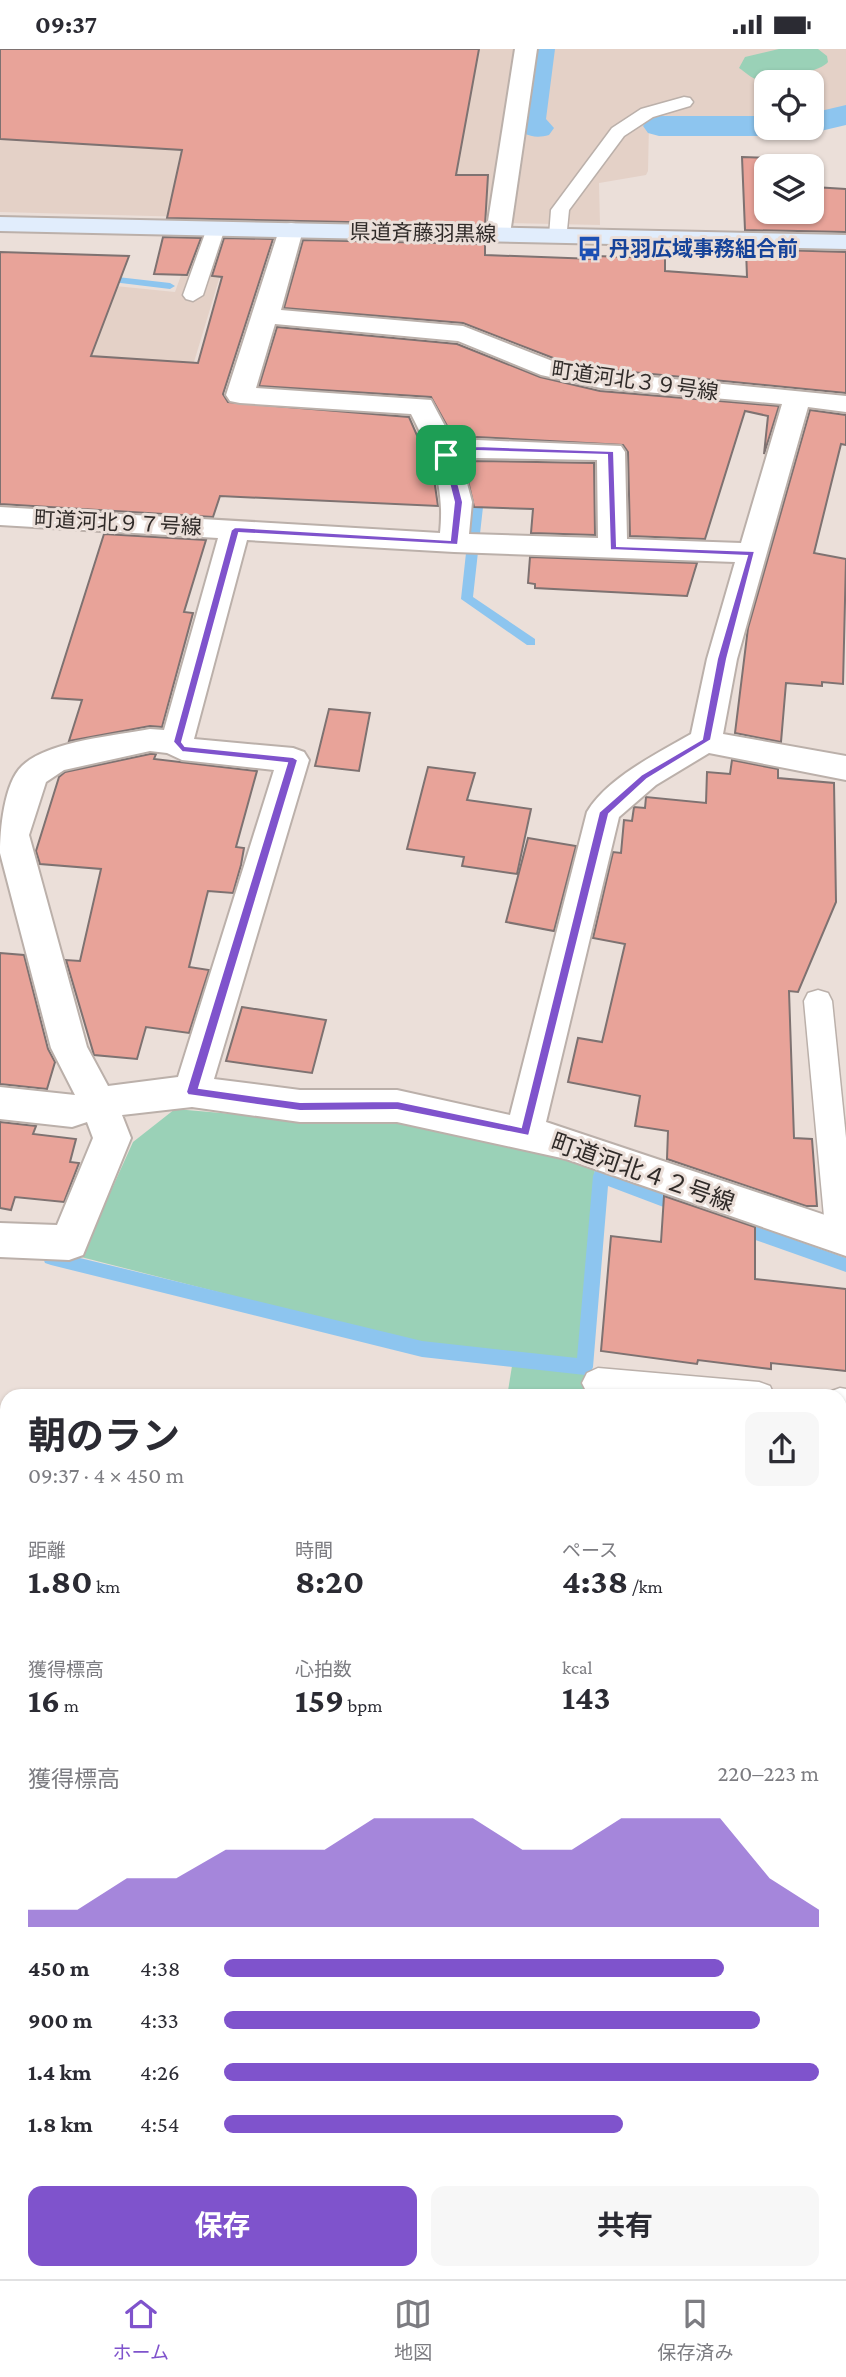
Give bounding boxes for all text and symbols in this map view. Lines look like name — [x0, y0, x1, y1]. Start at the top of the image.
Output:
text: 09:37 — [35, 10, 97, 39]
map controls — [754, 70, 824, 224]
button: locate — [754, 70, 824, 140]
button: layers — [754, 154, 824, 224]
street label: 県道斉藤羽黒線 — [349, 220, 497, 246]
bus stop icon: 丹羽広域事務組合前 — [575, 235, 603, 263]
place label: 丹羽広域事務組合前 — [609, 237, 798, 261]
street label: 町道河北３９号線 — [550, 357, 720, 405]
pin — [416, 425, 476, 485]
icon: arrive — [427, 436, 465, 474]
street label: 町道河北９７号線 — [33, 507, 203, 539]
street label: 町道河北４２号線 — [548, 1128, 738, 1216]
button: share — [745, 1412, 819, 1486]
text: 朝のラン — [28, 1415, 180, 1457]
text: 09:37 · 4 × 450 m — [28, 1462, 184, 1488]
text: 距離 — [28, 1540, 66, 1561]
text: 時間 — [295, 1540, 333, 1561]
text: ペース — [562, 1540, 618, 1561]
text: 1.80 — [28, 1562, 92, 1601]
text: 8:20 — [295, 1562, 364, 1601]
text: 4:38 — [562, 1562, 628, 1601]
text: km — [92, 1576, 120, 1597]
text: /km — [628, 1576, 663, 1597]
text: kcal — [562, 1657, 593, 1678]
text: 獲得標高 — [28, 1659, 104, 1680]
text: 心拍数 — [295, 1659, 352, 1680]
text: 143 — [562, 1678, 611, 1717]
text: 16 — [28, 1681, 60, 1720]
text: 159 — [295, 1681, 344, 1720]
text: m — [60, 1695, 79, 1716]
text: bpm — [344, 1695, 383, 1716]
text: 220–223 m — [717, 1760, 819, 1786]
text: 獲得標高 — [28, 1766, 120, 1792]
text: 450 m — [28, 1955, 89, 1981]
text: 4:38 — [140, 1955, 180, 1981]
text: 900 m — [28, 2007, 92, 2033]
text: 4:33 — [140, 2007, 179, 2033]
text: 1.4 km — [28, 2059, 91, 2085]
text: 4:26 — [140, 2059, 180, 2085]
text: 1.8 km — [28, 2111, 93, 2137]
text: 4:54 — [140, 2111, 180, 2137]
button: 保存 — [28, 2186, 417, 2266]
button: 共有 — [431, 2186, 819, 2266]
tab: ホーム — [113, 2295, 169, 2364]
tab: 地図 — [394, 2295, 432, 2364]
tab: 保存済み — [657, 2295, 733, 2364]

